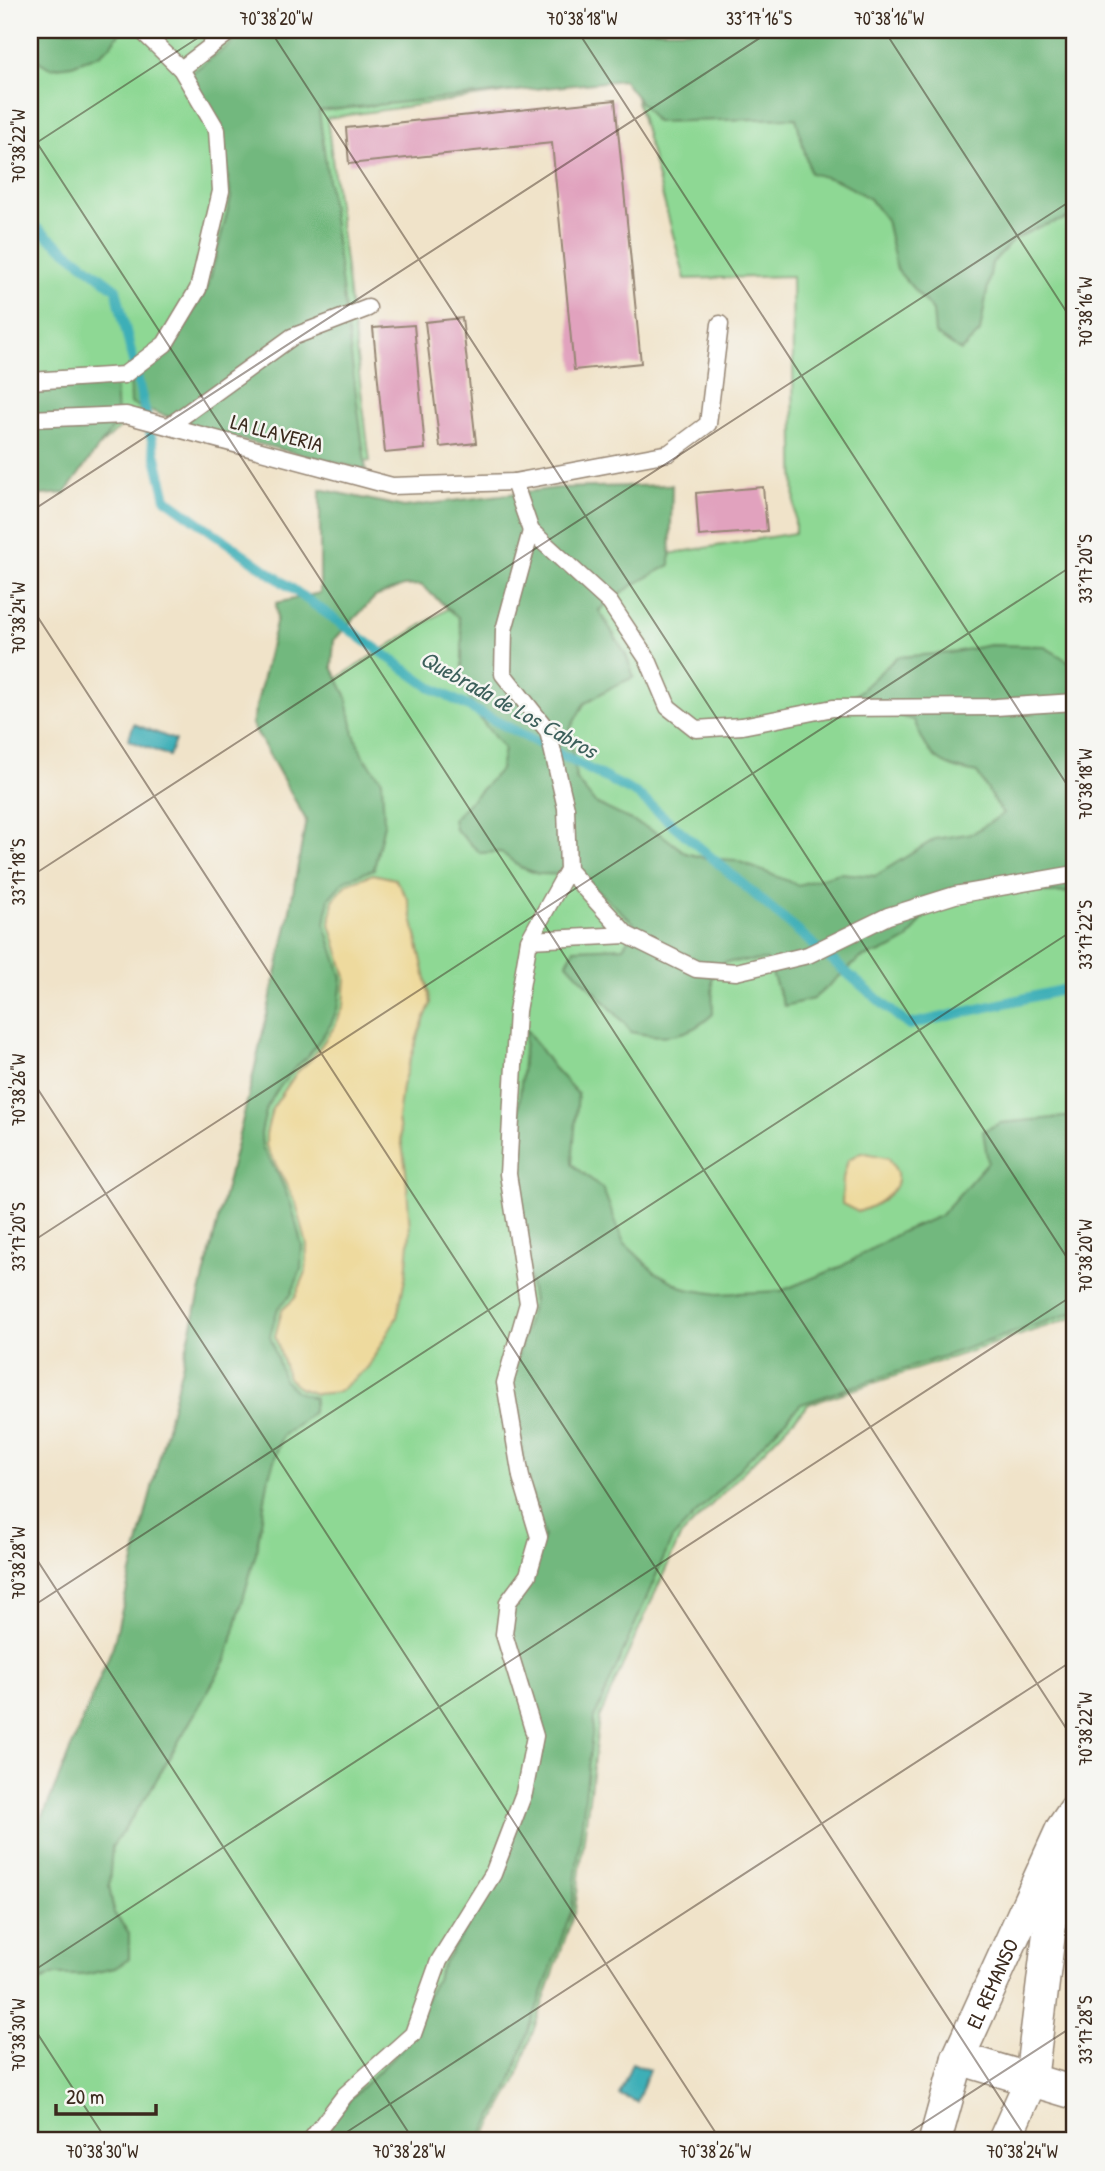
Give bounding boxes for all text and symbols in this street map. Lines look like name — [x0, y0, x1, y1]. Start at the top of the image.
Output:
text: 70°38'20"W — [240, 6, 313, 31]
text: 70°38'18"W — [547, 6, 617, 31]
text: 33°17'16"S — [726, 6, 792, 31]
text: 70°38'16"W — [854, 6, 924, 31]
text: 70°38'22"W — [6, 109, 31, 183]
text: 70°38'16"W — [1073, 277, 1098, 347]
street label: LA LLAVERIA — [228, 407, 326, 459]
text: 33°17'20"S — [1073, 535, 1098, 603]
text: 70°38'24"W — [6, 582, 31, 654]
water label: Quebrada de Los Cabros — [415, 643, 605, 766]
text: 70°38'18"W — [1073, 749, 1098, 819]
text: 33°17'18"S — [6, 839, 31, 905]
text: 33°17'22"S — [1073, 900, 1098, 970]
text: 70°38'26"W — [6, 1054, 31, 1126]
text: 33°17'20"S — [6, 1203, 31, 1271]
text: 70°38'20"W — [1073, 1220, 1098, 1293]
text: 70°38'28"W — [6, 1527, 31, 1599]
text: 70°38'22"W — [1073, 1692, 1098, 1766]
street label: EL REMANSO — [959, 1934, 1025, 2033]
text: 33°17'28"S — [1073, 1996, 1098, 2064]
text: 70°38'30"W — [6, 1999, 31, 2071]
scale bar — [56, 2073, 156, 2117]
text: 20 m — [66, 2082, 104, 2111]
text: 70°38'30"W — [66, 2139, 138, 2164]
text: 70°38'28"W — [373, 2139, 445, 2164]
text: 70°38'26"W — [679, 2139, 751, 2164]
text: 70°38'24"W — [986, 2139, 1058, 2164]

